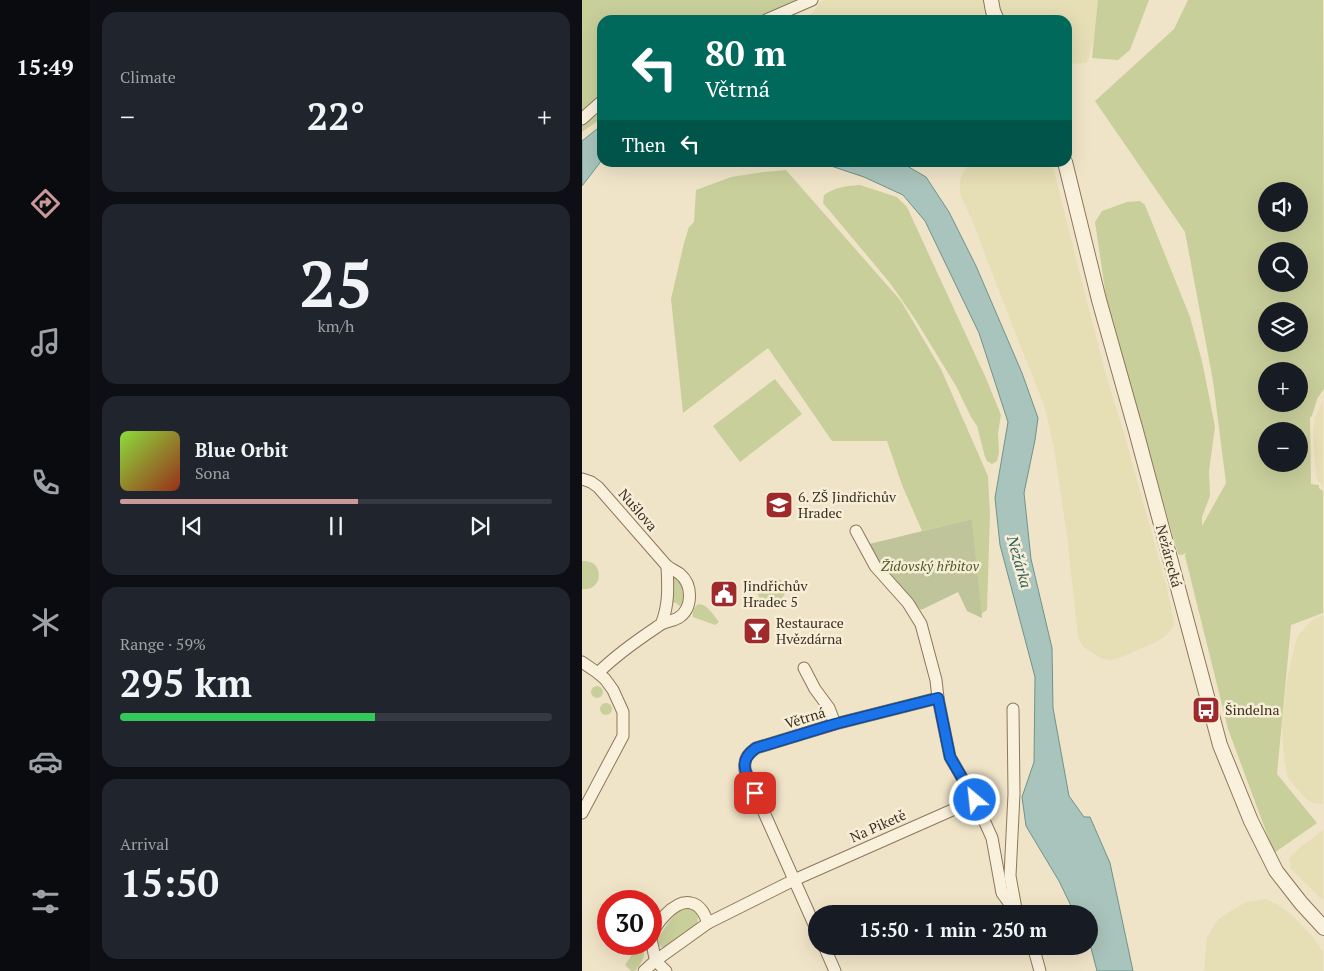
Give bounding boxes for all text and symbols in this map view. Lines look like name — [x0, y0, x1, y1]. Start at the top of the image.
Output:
text: 80 m — [705, 30, 786, 76]
icon: left — [622, 35, 687, 100]
text: 15:49 — [16, 52, 74, 81]
text: Climate — [120, 66, 176, 88]
text: Větrná — [705, 74, 770, 103]
text: 22° — [307, 91, 365, 141]
text: − — [120, 98, 135, 135]
text: + — [537, 98, 552, 135]
icon: left — [676, 130, 704, 158]
text: Then — [622, 132, 666, 157]
map controls — [1258, 182, 1308, 472]
button: sound — [1258, 182, 1308, 232]
icon: directions — [28, 186, 63, 221]
text: 25 — [299, 239, 373, 326]
button: search — [1258, 242, 1308, 292]
button: layers — [1258, 302, 1308, 352]
text: km/h — [318, 315, 354, 337]
icon: music — [28, 325, 63, 360]
button: + — [1258, 362, 1308, 412]
button: − — [1258, 422, 1308, 472]
text: Blue Orbit — [195, 437, 288, 462]
text: Sona — [195, 462, 230, 484]
icon: phone — [28, 465, 63, 500]
street label: Nušlova — [615, 484, 662, 535]
place label: 6. ZŠ Jindřichův Hradec — [798, 487, 897, 522]
school or university icon: 6. ZŠ Jindřichův Hradec — [764, 490, 794, 520]
icon: previous — [178, 512, 206, 540]
icon: pause — [322, 512, 350, 540]
icon: next — [466, 512, 494, 540]
street label: Nežárecká — [1152, 522, 1187, 589]
water label: Nežárka — [1003, 533, 1037, 590]
park label: Židovský hřbitov — [881, 556, 980, 575]
place label: Jindřichův Hradec 5 — [743, 576, 808, 611]
public building icon: Jindřichův Hradec 5 — [709, 579, 739, 609]
icon: climate — [28, 605, 63, 640]
place label: Restaurace Hvězdárna — [776, 613, 844, 648]
bar icon: Restaurace Hvězdárna — [742, 616, 772, 646]
text: Range · 59% — [120, 633, 206, 655]
text: 295 km — [120, 658, 252, 708]
bus stop icon: Šindelna — [1191, 695, 1221, 725]
place label: Šindelna — [1225, 700, 1279, 719]
street label: Větrná — [782, 702, 827, 733]
icon: car — [28, 744, 63, 779]
pin — [734, 772, 776, 814]
position arrow — [948, 773, 1000, 825]
icon: arrive — [741, 779, 769, 807]
street label: Na Piketě — [847, 805, 909, 846]
text: Arrival — [120, 833, 169, 855]
text: 15:50 — [120, 858, 219, 908]
icon: filters — [28, 884, 63, 919]
speed limit sign: 30 — [597, 890, 662, 955]
text: 15:50 · 1 min · 250 m — [859, 917, 1047, 942]

